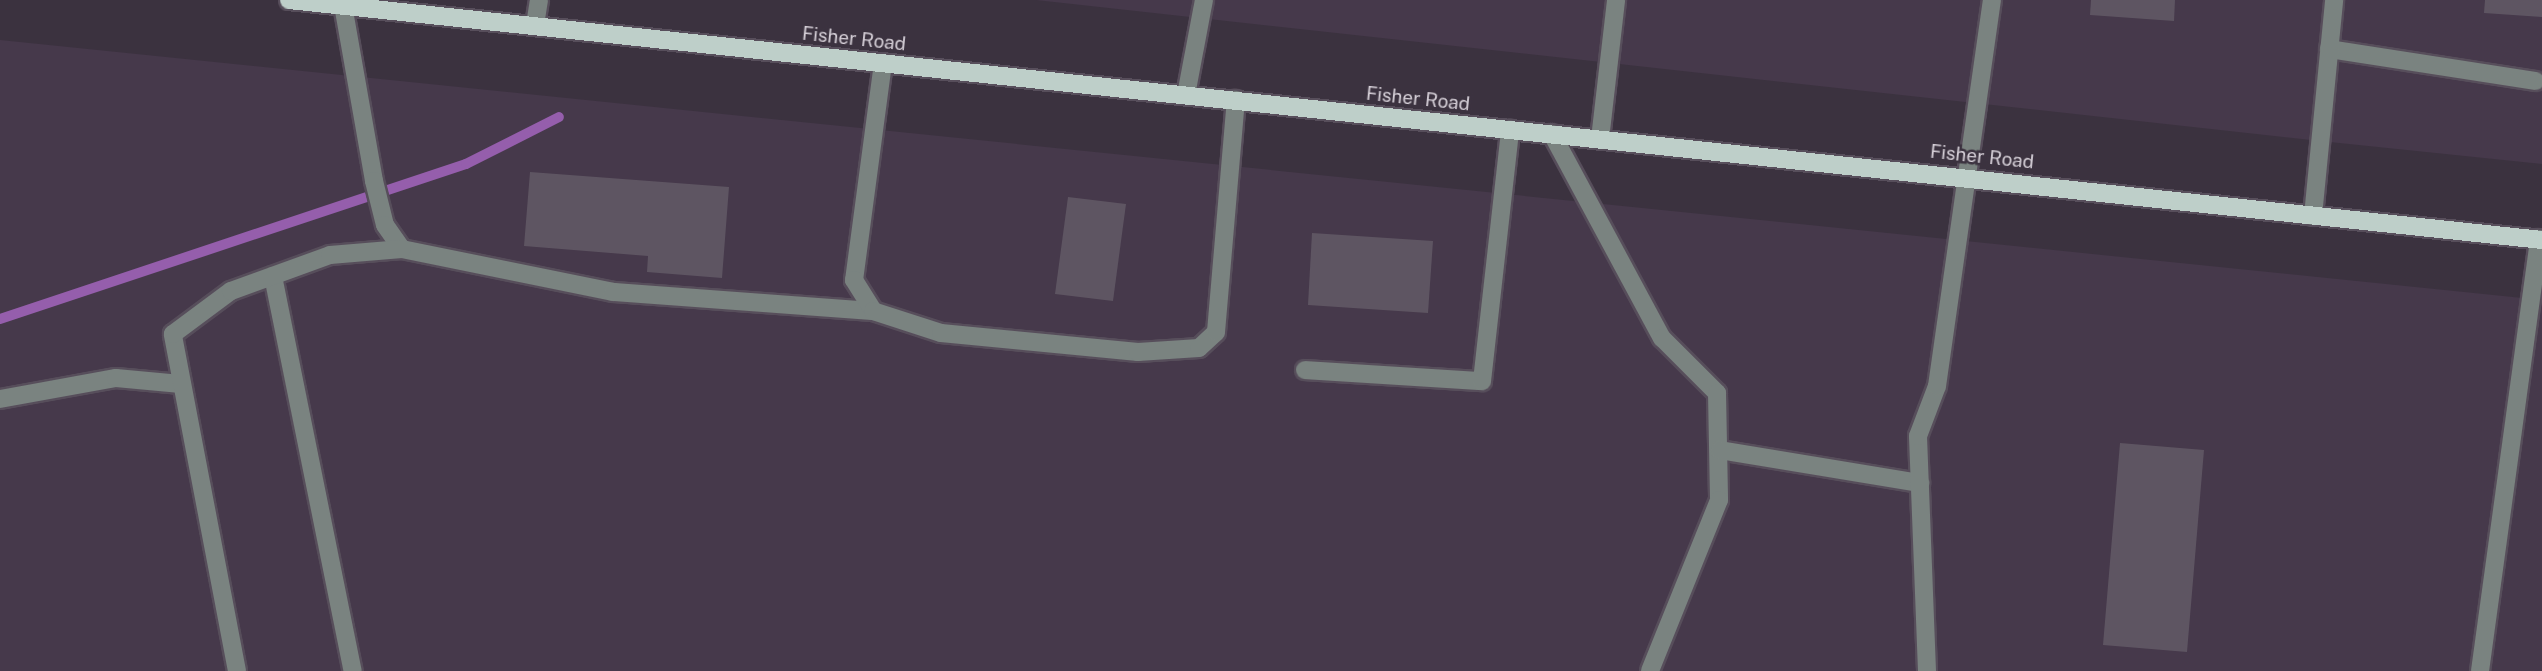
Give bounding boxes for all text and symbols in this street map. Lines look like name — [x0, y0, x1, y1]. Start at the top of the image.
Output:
street label: Fisher Road — [801, 22, 907, 56]
street label: Fisher Road — [1365, 82, 1471, 116]
street label: Fisher Road — [1929, 140, 2035, 174]

